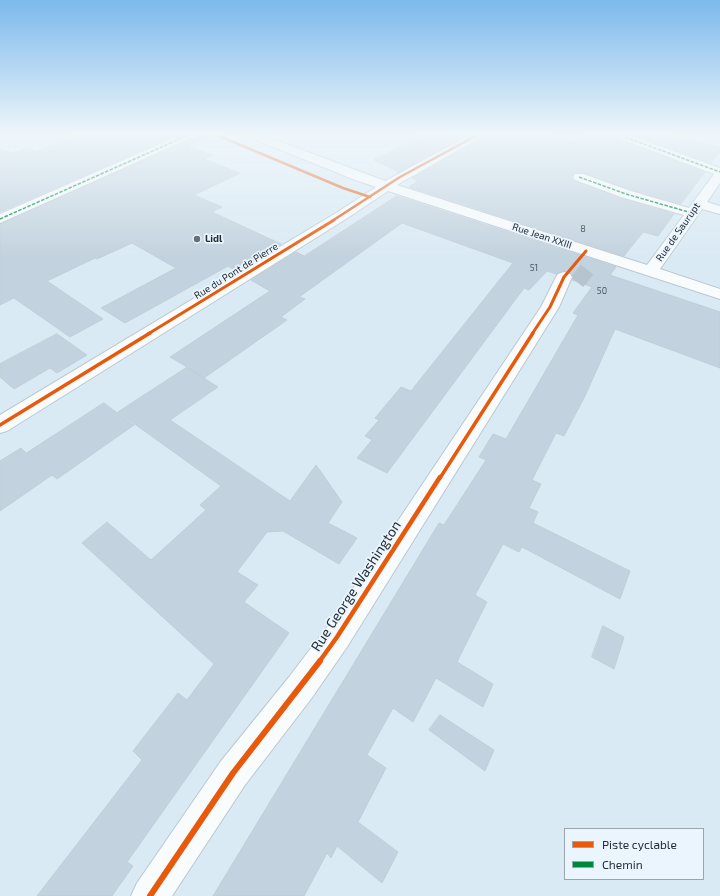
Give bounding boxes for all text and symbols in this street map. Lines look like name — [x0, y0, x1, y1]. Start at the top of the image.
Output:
street label: Rue de Saurupt — [653, 200, 703, 264]
street label: Rue Jean XXIII — [511, 221, 573, 251]
house number: 8 — [580, 224, 586, 234]
place label: Lidl — [205, 233, 222, 245]
marker: Lidl — [192, 234, 202, 244]
street label: Rue du Pont de Pierre — [192, 240, 280, 302]
house number: 51 — [530, 263, 538, 273]
house number: 50 — [597, 286, 607, 296]
street label: Rue George Washington — [307, 518, 405, 654]
legend — [564, 828, 704, 880]
text: Piste cyclable — [602, 837, 677, 851]
text: Chemin — [602, 857, 643, 871]

